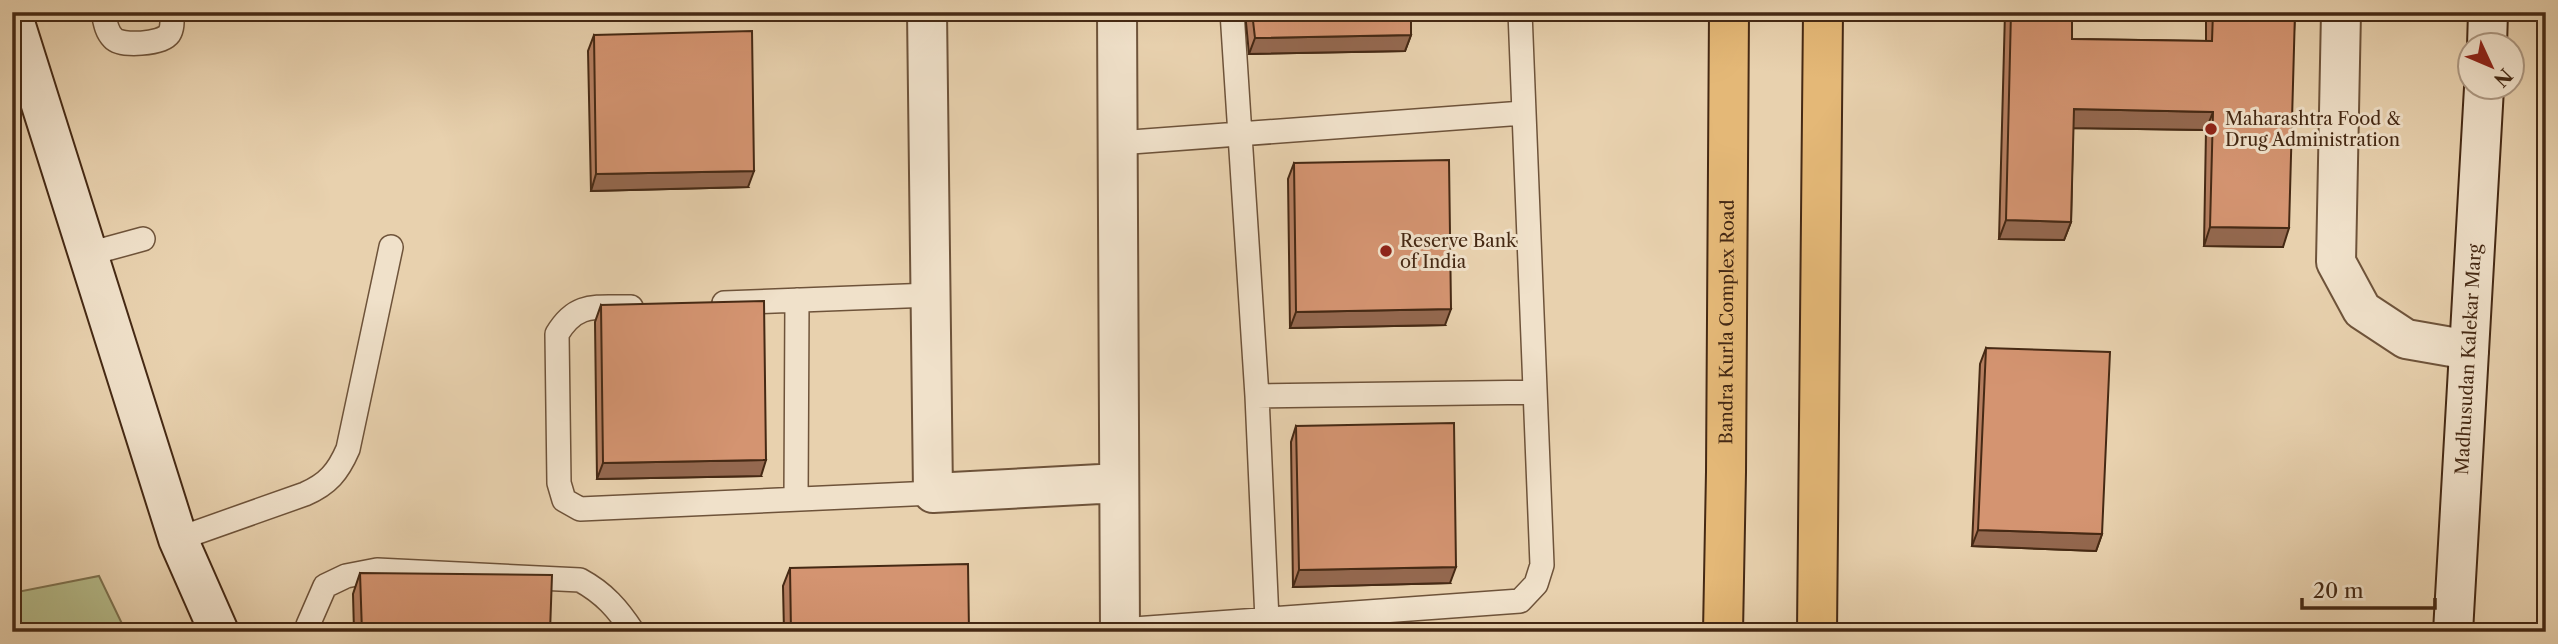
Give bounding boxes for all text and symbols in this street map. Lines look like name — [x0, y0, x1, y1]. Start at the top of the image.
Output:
north arrow — [2456, 32, 2526, 102]
text: N — [2489, 64, 2517, 91]
place label: Maharashtra Food & Drug Administration — [2225, 108, 2401, 151]
marker: Maharashtra Food & Drug Administration — [2203, 121, 2219, 137]
street label: Bandra Kurla Complex Road — [1715, 199, 1739, 445]
place label: Reserve Bank of India — [1400, 230, 1518, 273]
marker: Reserve Bank of India — [1378, 243, 1394, 259]
street label: Madhusudan Kalekar Marg — [2451, 243, 2486, 476]
scale bar — [2302, 567, 2436, 611]
text: 20 m — [2313, 578, 2364, 603]

